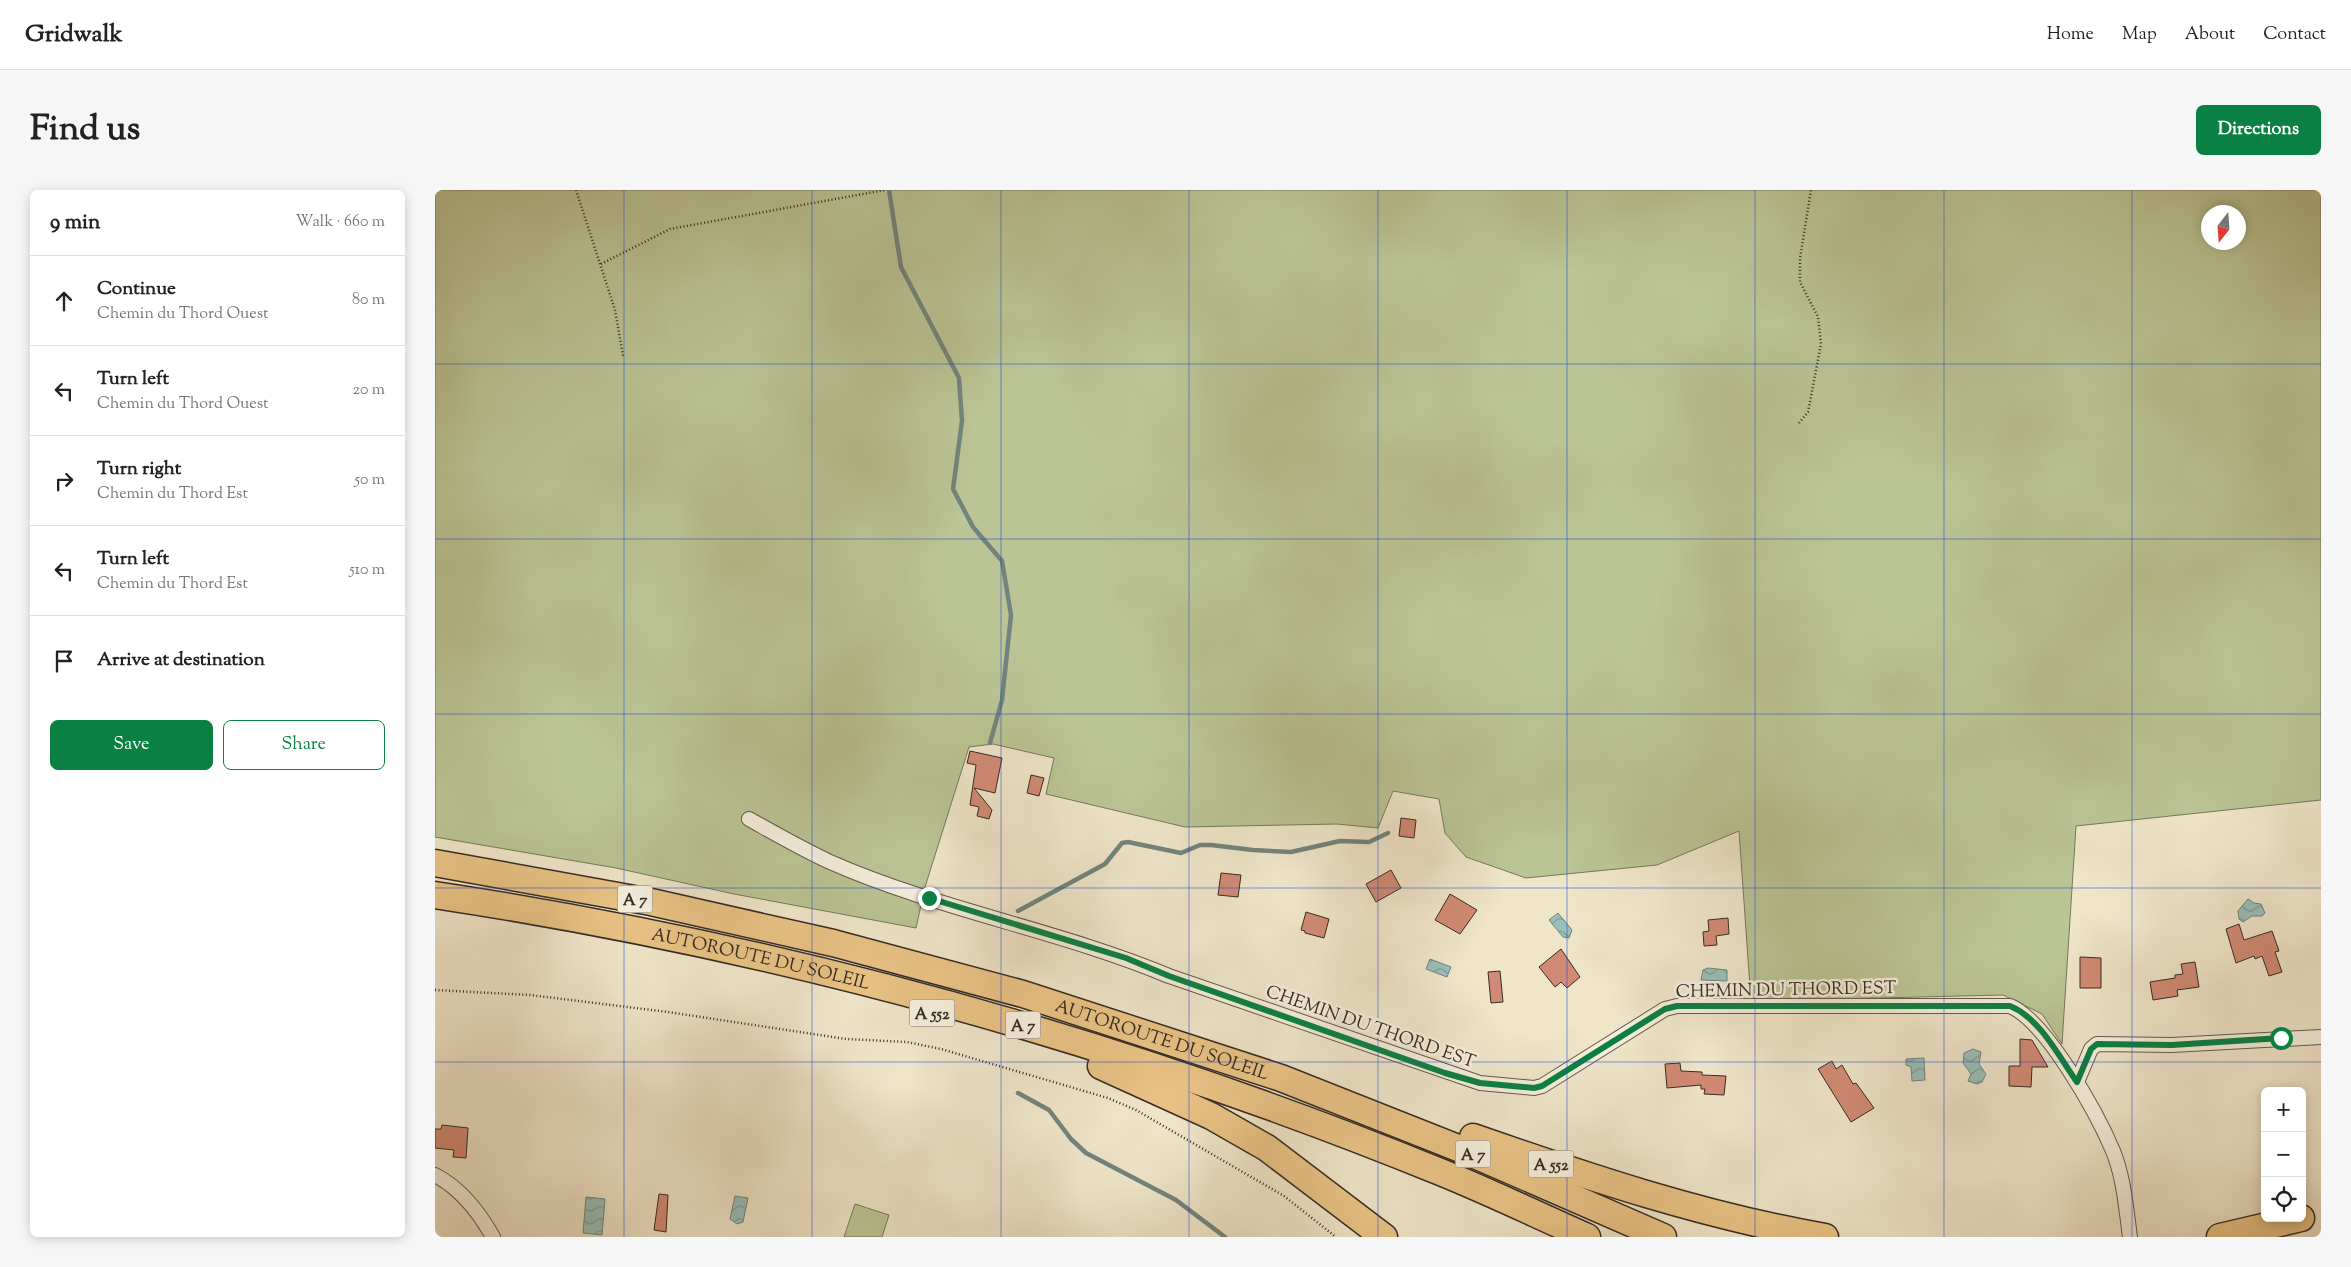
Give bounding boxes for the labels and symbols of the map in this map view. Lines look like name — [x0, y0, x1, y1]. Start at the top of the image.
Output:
north arrow — [2201, 205, 2246, 250]
road number: A 7 — [617, 886, 653, 912]
route end — [918, 887, 941, 910]
street label: AUTOROUTE DU SOLEIL — [649, 923, 872, 998]
street label: CHEMIN DU THORD EST — [1676, 976, 1897, 1006]
street label: CHEMIN DU THORD EST — [1262, 980, 1479, 1076]
street label: AUTOROUTE DU SOLEIL — [1051, 994, 1272, 1088]
road number: A 552 — [909, 1000, 955, 1026]
road number: A 7 — [1005, 1012, 1041, 1038]
route start — [2270, 1027, 2293, 1050]
road number: A 7 — [1455, 1141, 1491, 1168]
road number: A 552 — [1529, 1151, 1573, 1178]

